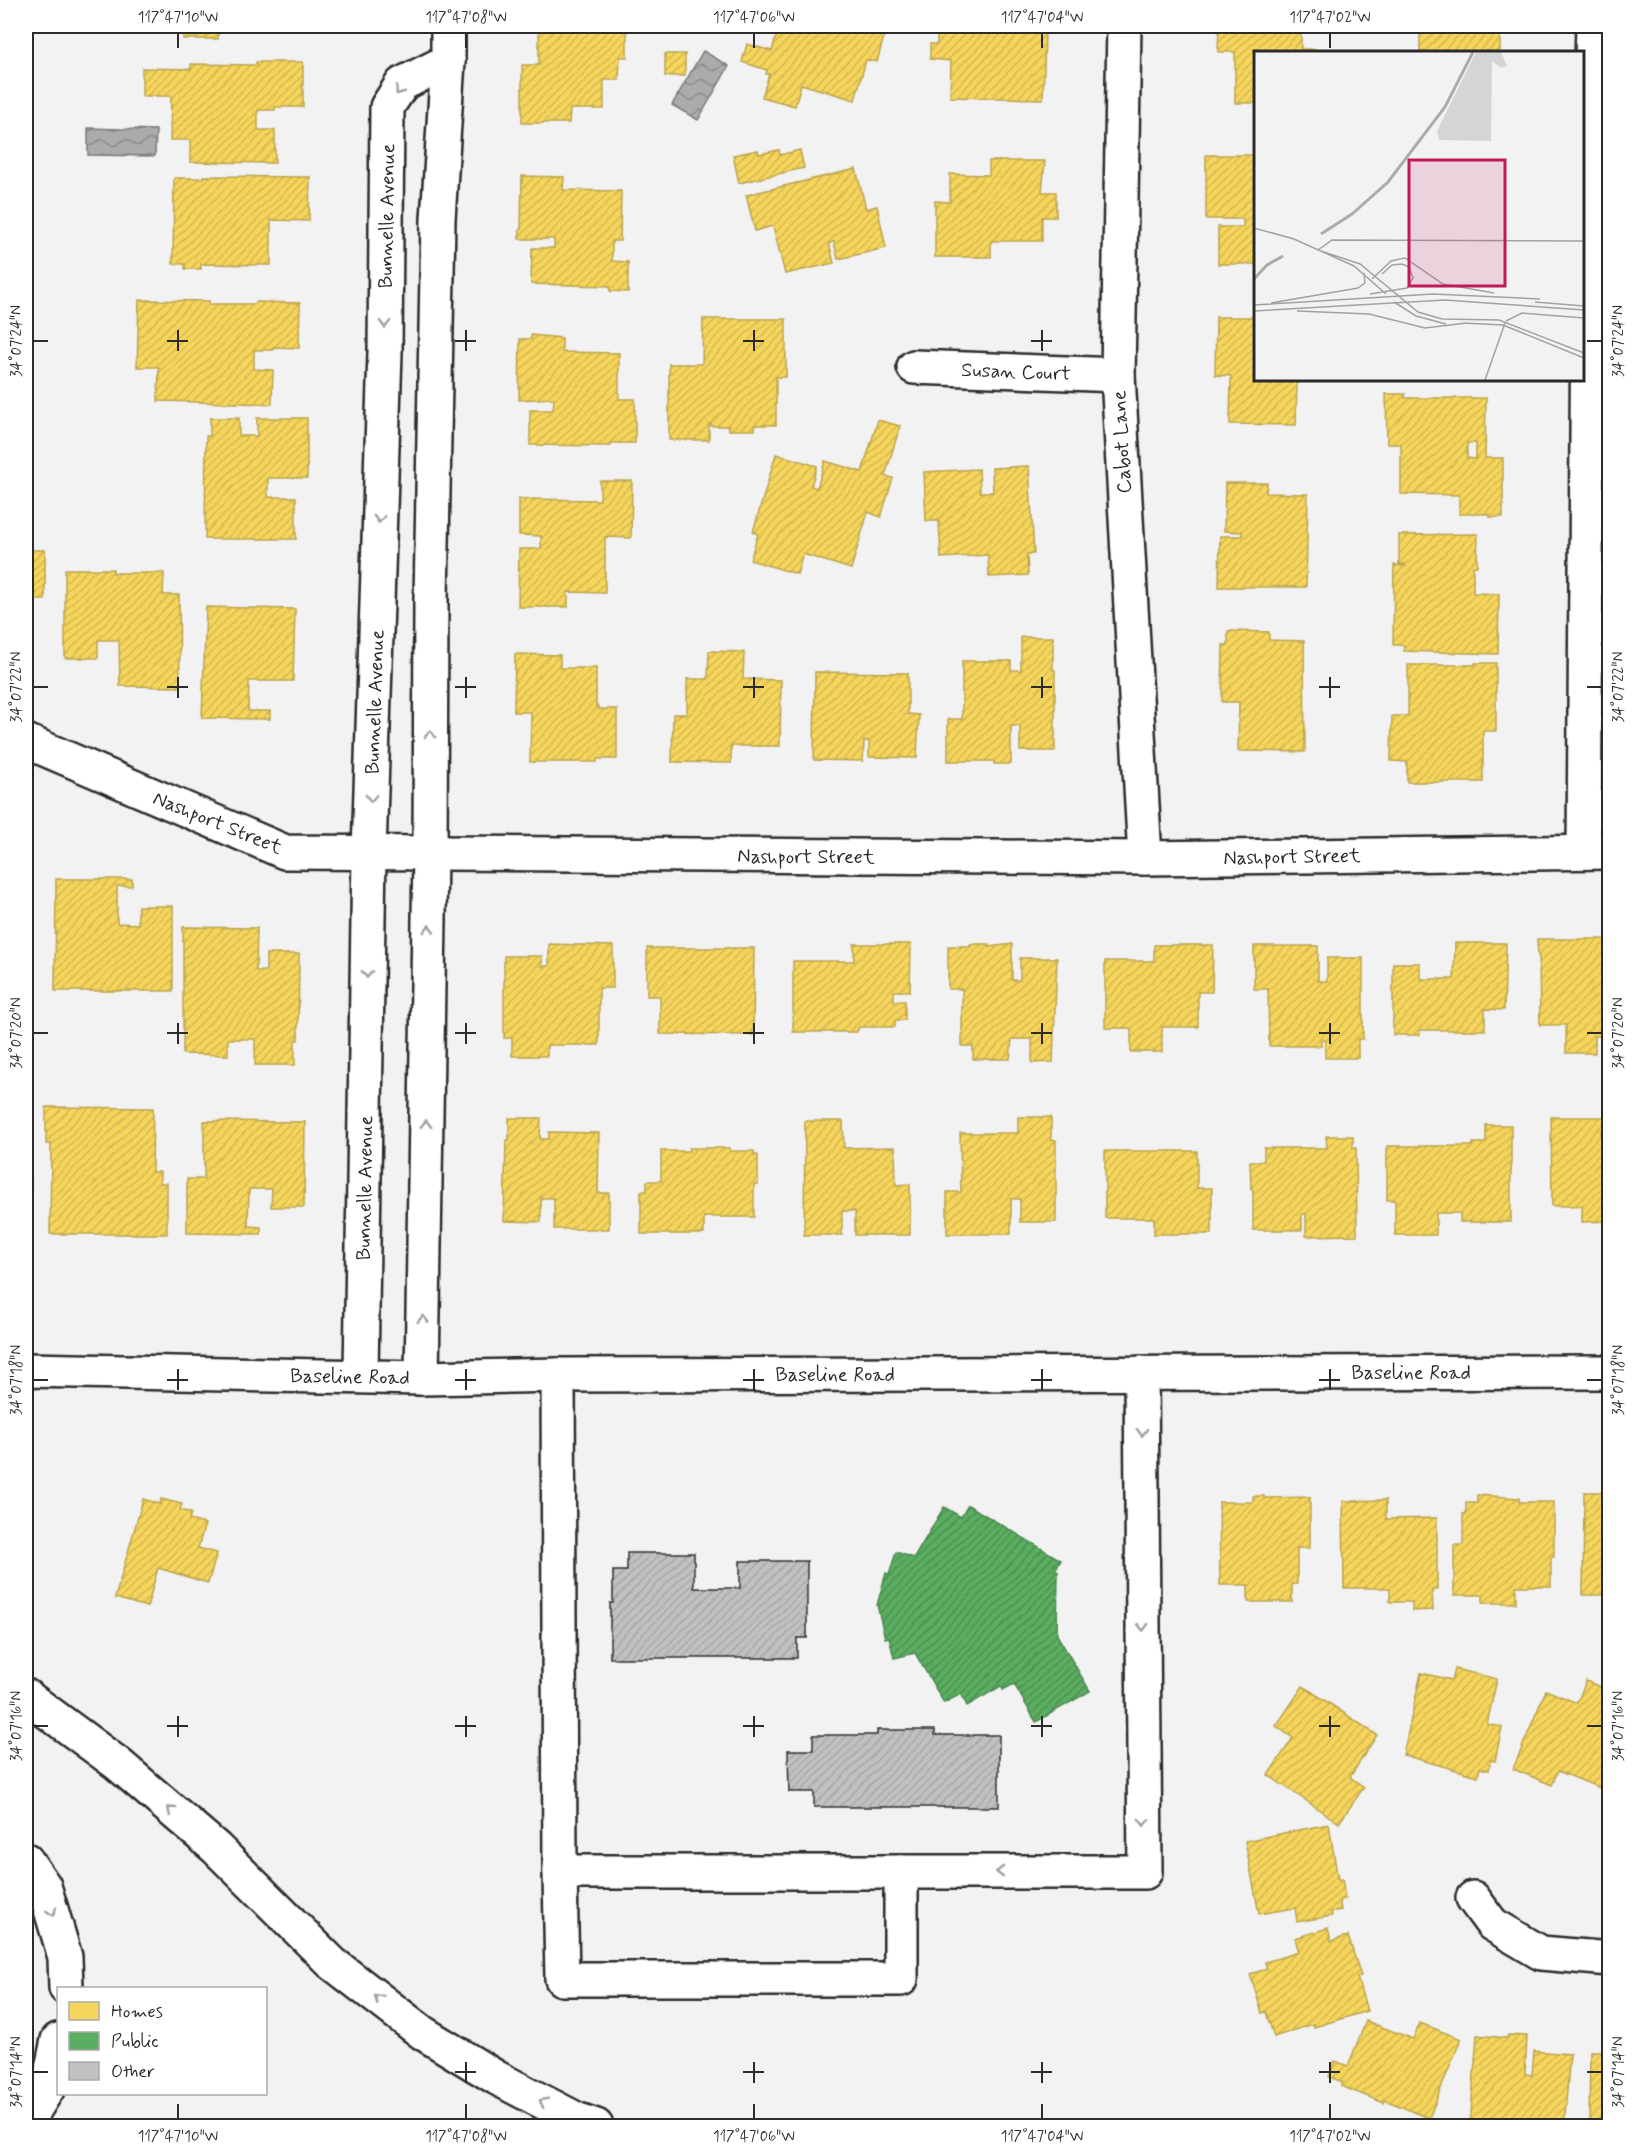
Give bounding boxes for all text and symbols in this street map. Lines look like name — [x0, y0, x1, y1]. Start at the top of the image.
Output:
text: 117°47'10"W — [138, 8, 218, 28]
text: 117°47'08"W — [425, 8, 507, 28]
text: 117°47'06"W — [713, 8, 795, 28]
text: 117°47'04"W — [1001, 8, 1083, 28]
text: 117°47'02"W — [1289, 8, 1371, 28]
inset map — [1254, 51, 1584, 381]
one-way arrow — [395, 84, 406, 95]
street label: Bunnelle Avenue — [373, 143, 402, 289]
text: 34°07'24"N — [7, 305, 27, 377]
text: 34°07'24"N — [1609, 305, 1629, 377]
one-way arrow — [379, 319, 391, 328]
street label: Susan Court — [961, 357, 1071, 388]
street label: Cabot Lane — [1106, 390, 1139, 494]
one-way arrow — [373, 514, 386, 523]
street label: Bunnelle Avenue — [359, 629, 392, 775]
text: 34°07'22"N — [7, 652, 27, 722]
text: 34°07'22"N — [1609, 652, 1629, 722]
one-way arrow — [424, 730, 436, 739]
street label: Nashport Street — [149, 785, 286, 862]
one-way arrow — [364, 793, 377, 802]
street label: Nashport Street — [1223, 843, 1361, 872]
street label: Nashport Street — [737, 844, 875, 871]
one-way arrow — [423, 925, 435, 934]
one-way arrow — [361, 970, 373, 979]
text: 34°07'20"N — [7, 997, 27, 1069]
text: 34°07'20"N — [1609, 997, 1629, 1069]
street label: Bunnelle Avenue — [351, 1115, 380, 1261]
one-way arrow — [420, 1120, 432, 1129]
one-way arrow — [417, 1315, 429, 1324]
text: 34°07'18"N — [7, 1345, 27, 1415]
text: 34°07'18"N — [1609, 1345, 1629, 1415]
street label: Baseline Road — [1351, 1360, 1471, 1387]
street label: Baseline Road — [775, 1362, 895, 1389]
street label: Baseline Road — [290, 1363, 410, 1392]
one-way arrow — [1136, 1427, 1148, 1436]
one-way arrow — [1137, 1622, 1149, 1631]
text: 34°07'16"N — [7, 1691, 27, 1761]
text: 34°07'16"N — [1609, 1691, 1629, 1761]
one-way arrow — [167, 1806, 178, 1817]
one-way arrow — [1138, 1817, 1150, 1826]
one-way arrow — [995, 1866, 1004, 1878]
one-way arrow — [45, 1906, 57, 1917]
legend — [57, 1987, 267, 2095]
one-way arrow — [374, 1995, 385, 2006]
text: Homes — [111, 2000, 163, 2024]
text: Public — [111, 2030, 159, 2054]
text: 34°07'14"N — [7, 2036, 27, 2108]
text: 34°07'14"N — [1609, 2036, 1629, 2108]
text: Other — [111, 2060, 155, 2084]
one-way arrow — [538, 2098, 549, 2109]
text: 117°47'10"W — [138, 2127, 218, 2147]
text: 117°47'08"W — [425, 2127, 507, 2147]
text: 117°47'06"W — [713, 2127, 795, 2147]
text: 117°47'04"W — [1001, 2127, 1083, 2147]
text: 117°47'02"W — [1289, 2127, 1371, 2147]

